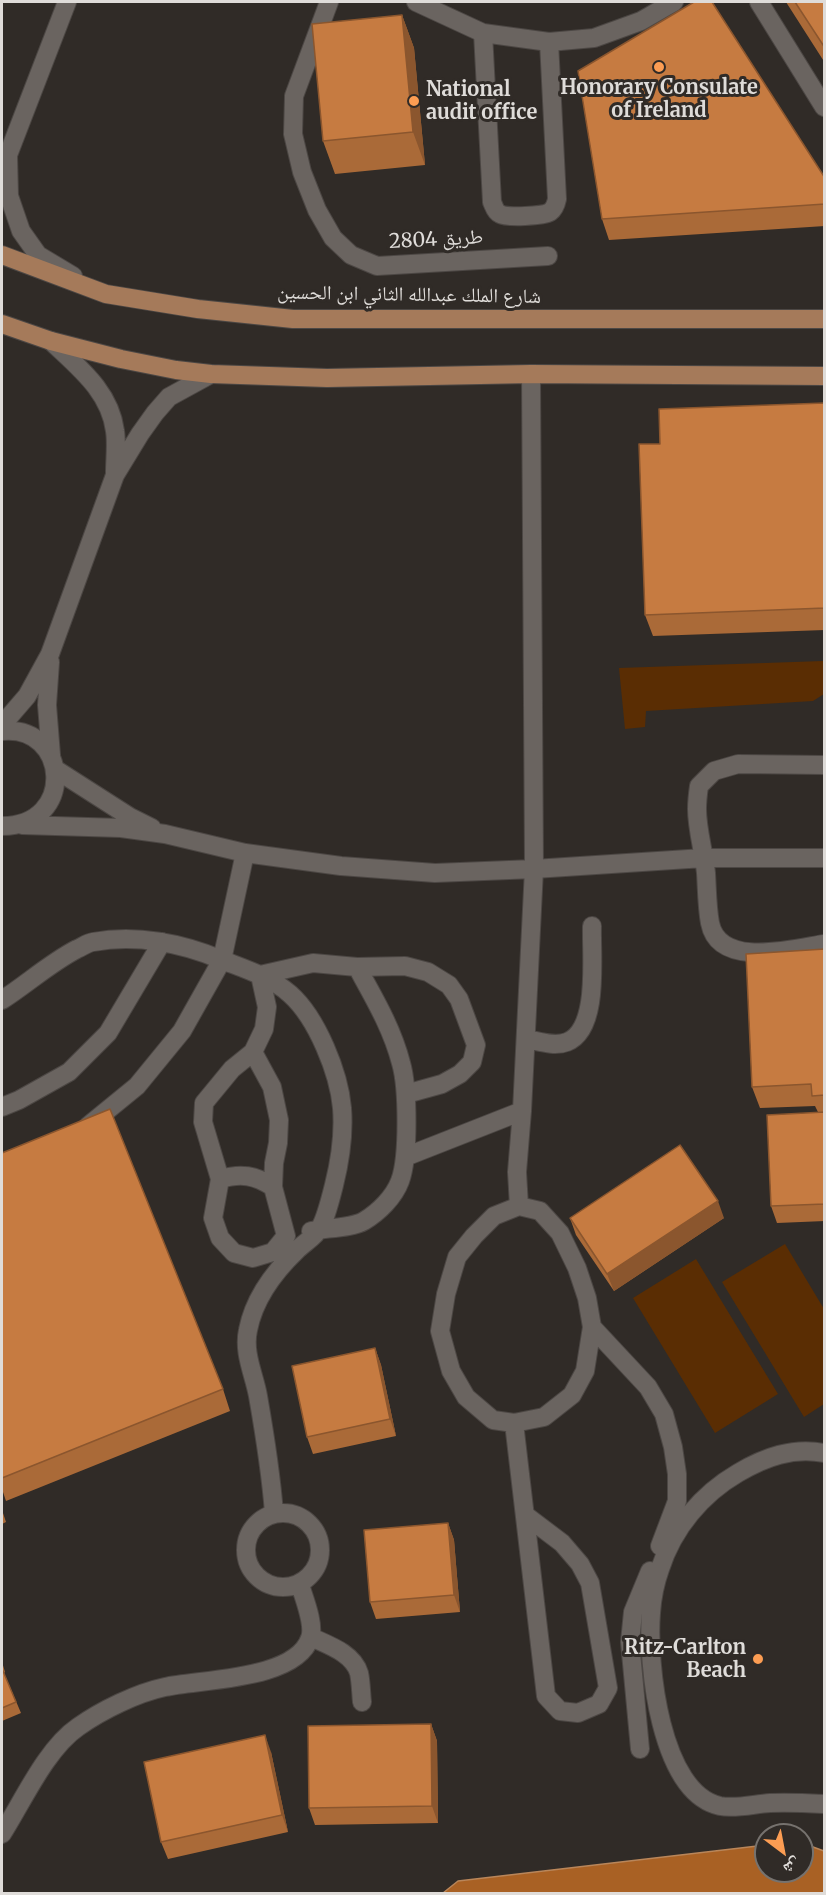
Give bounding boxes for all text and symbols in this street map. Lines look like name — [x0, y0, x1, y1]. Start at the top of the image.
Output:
marker: Honorary Consulate of Ireland — [652, 60, 666, 74]
place label: Honorary Consulate of Ireland — [560, 76, 758, 123]
place label: National audit office — [426, 78, 537, 125]
marker: National audit office — [407, 94, 421, 108]
street label: طريق 2804 — [388, 226, 484, 254]
street label: شارع الملك عبدالله الثاني ابن الحسين — [277, 281, 541, 309]
place label: Ritz-Carlton Beach — [624, 1636, 746, 1683]
marker: Ritz-Carlton Beach — [751, 1652, 765, 1666]
north arrow — [754, 1823, 814, 1883]
text: ش — [780, 1854, 805, 1880]

